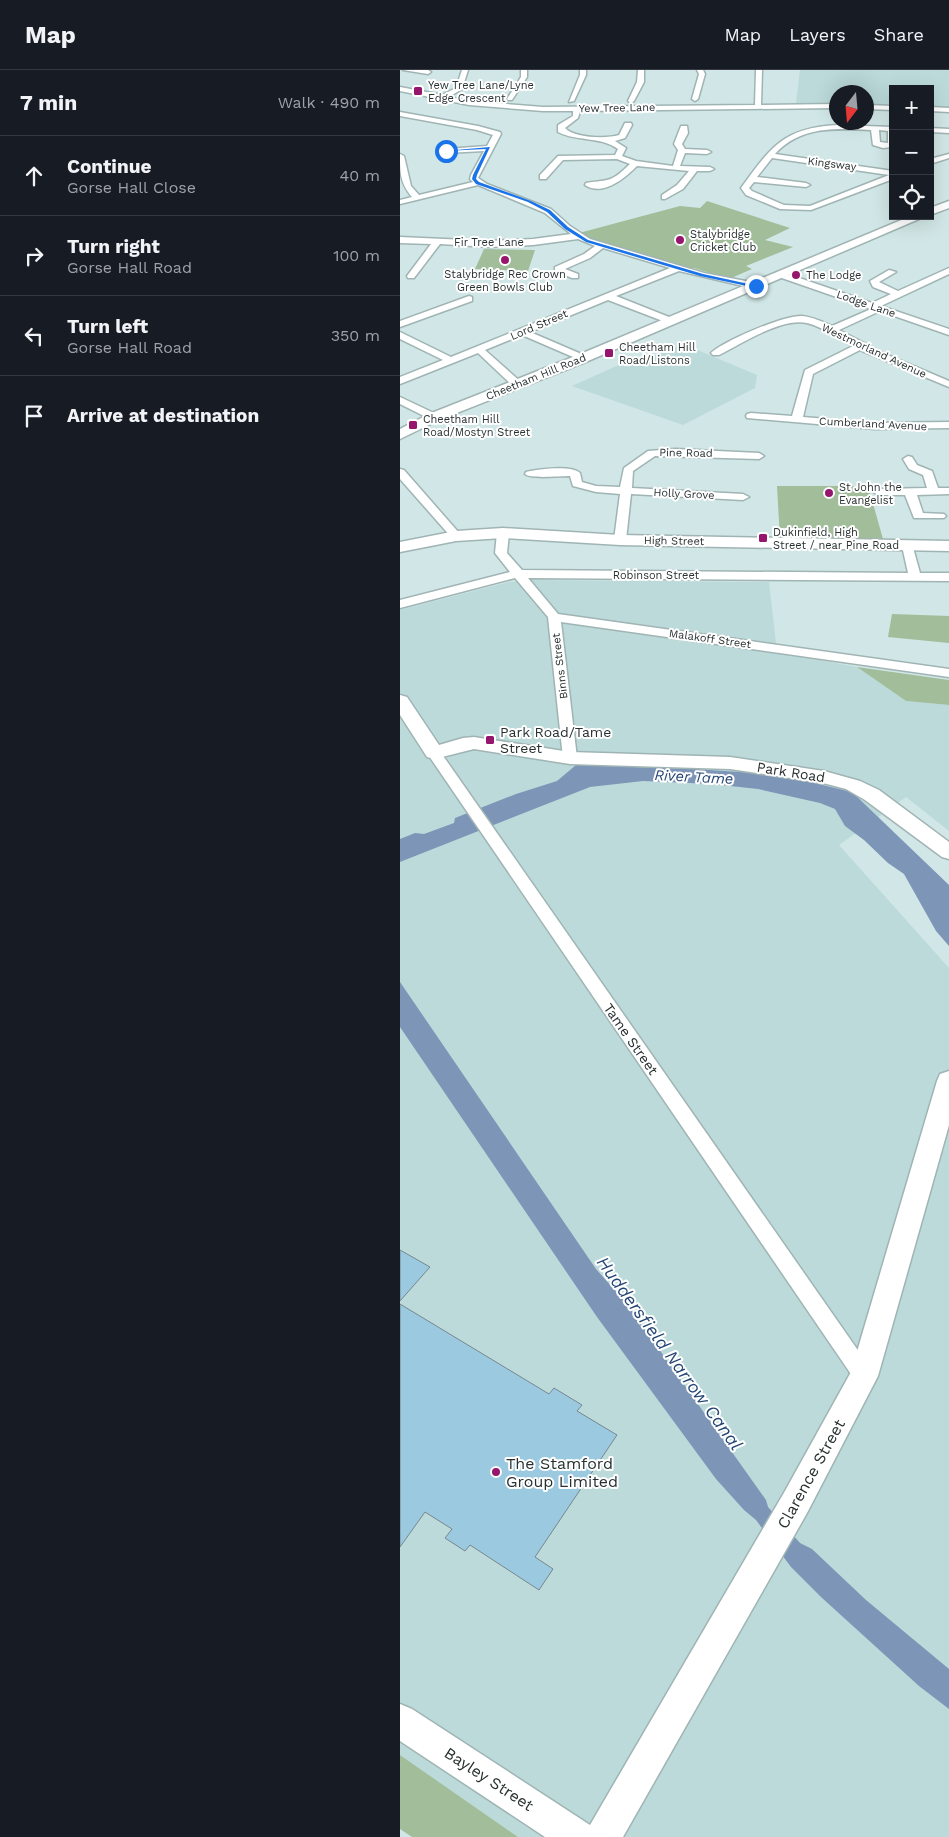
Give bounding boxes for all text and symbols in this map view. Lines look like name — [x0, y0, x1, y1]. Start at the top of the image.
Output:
text: Map — [25, 21, 76, 49]
text: Map — [724, 24, 761, 45]
text: Layers — [789, 24, 846, 45]
text: Share — [874, 24, 924, 45]
place label: Yew Tree Lane/Lyne Edge Crescent — [428, 79, 534, 105]
marker: Yew Tree Lane/Lyne Edge Crescent — [412, 85, 424, 97]
north arrow — [829, 85, 874, 130]
map controls — [889, 85, 934, 220]
button: + — [889, 85, 934, 130]
text: 7 min — [20, 90, 77, 115]
text: Walk · 490 m — [278, 93, 380, 112]
street label: Yew Tree Lane — [579, 101, 655, 115]
button: − — [889, 130, 934, 175]
route start — [435, 140, 458, 163]
text: Continue — [67, 155, 151, 178]
street label: Kingsway — [807, 155, 857, 173]
icon: ahead — [20, 162, 48, 190]
text: 40 m — [340, 166, 380, 185]
button: locate — [889, 175, 934, 220]
text: Gorse Hall Close — [67, 178, 196, 197]
place label: Stalybridge Cricket Club — [690, 228, 756, 254]
marker: Stalybridge Cricket Club — [674, 234, 686, 246]
text: Turn right — [67, 235, 160, 258]
street label: Fir Tree Lane — [454, 236, 524, 249]
icon: right — [20, 242, 48, 270]
text: 100 m — [333, 246, 380, 265]
marker: Stalybridge Rec Crown Green Bowls Club — [499, 254, 511, 266]
text: Gorse Hall Road — [67, 258, 192, 277]
place label: Stalybridge Rec Crown Green Bowls Club — [444, 268, 566, 294]
marker: The Lodge — [790, 269, 802, 281]
place label: The Lodge — [806, 269, 861, 282]
route end — [745, 275, 768, 298]
street label: Lodge Lane — [835, 288, 897, 320]
street label: Lord Street — [508, 307, 570, 343]
text: Turn left — [67, 315, 148, 338]
street label: Westmorland Avenue — [820, 321, 928, 381]
icon: left — [20, 322, 48, 350]
text: 350 m — [331, 326, 380, 345]
text: Gorse Hall Road — [67, 338, 192, 357]
place label: Cheetham Hill Road/Listons — [619, 341, 696, 367]
marker: Cheetham Hill Road/Listons — [603, 347, 615, 359]
street label: Cheetham Hill Road — [484, 351, 588, 403]
icon: arrive — [20, 402, 48, 430]
text: Arrive at destination — [67, 404, 259, 427]
place label: Cheetham Hill Road/Mostyn Street — [423, 413, 531, 439]
street label: Cumberland Avenue — [819, 415, 927, 433]
marker: Cheetham Hill Road/Mostyn Street — [407, 419, 419, 431]
street label: Pine Road — [659, 446, 713, 460]
place label: St John the Evangelist — [839, 481, 902, 507]
street label: Holly Grove — [653, 486, 715, 502]
marker: St John the Evangelist — [823, 487, 835, 499]
place label: Dukinfield, High Street / near Pine Road — [773, 526, 899, 552]
marker: Dukinfield, High Street / near Pine Road — [757, 532, 769, 544]
street label: High Street — [644, 534, 705, 548]
street label: Robinson Street — [613, 569, 700, 582]
street label: Malakoff Street — [668, 627, 752, 651]
street label: Binns Street — [549, 632, 570, 700]
place label: Park Road/Tame Street — [500, 724, 611, 756]
marker: Park Road/Tame Street — [484, 734, 496, 746]
street label: Park Road — [756, 759, 826, 785]
water label: River Tame — [654, 766, 734, 788]
street label: Tame Street — [601, 1000, 662, 1078]
water label: Huddersfield Narrow Canal — [593, 1252, 747, 1454]
street label: Clarence Street — [773, 1416, 849, 1532]
place label: The Stamford Group Limited — [506, 1454, 618, 1491]
marker: The Stamford Group Limited — [490, 1466, 502, 1478]
street label: Bayley Street — [441, 1743, 537, 1815]

